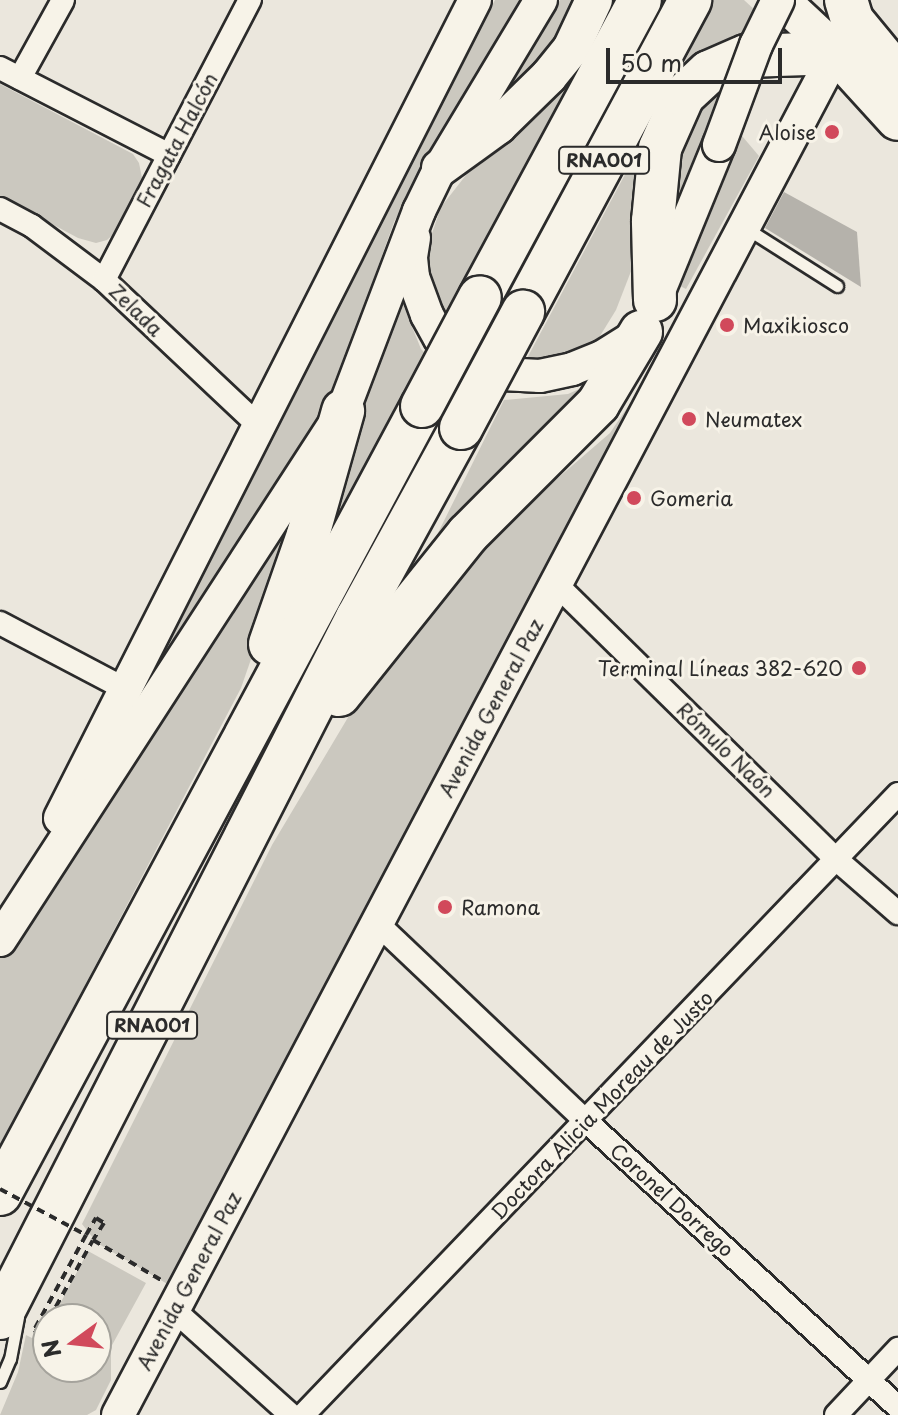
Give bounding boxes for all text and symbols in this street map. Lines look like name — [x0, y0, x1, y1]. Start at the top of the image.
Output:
scale bar — [610, 32, 786, 82]
text: 50 m — [620, 44, 682, 80]
street label: Fragata Halcón — [131, 68, 223, 212]
place label: Aloise — [759, 120, 816, 144]
marker: Aloise — [823, 123, 841, 141]
road number: RNA001 — [558, 146, 650, 174]
street label: Zelada — [104, 279, 168, 341]
place label: Maxikiosco — [743, 313, 849, 337]
marker: Maxikiosco — [718, 316, 736, 334]
place label: Neumatex — [705, 407, 802, 431]
marker: Neumatex — [680, 410, 698, 428]
place label: Gomeria — [650, 486, 733, 510]
marker: Gomeria — [625, 489, 643, 507]
street label: Avenida General Paz — [434, 615, 548, 801]
place label: Terminal Líneas 382-620 — [596, 656, 843, 680]
marker: Terminal Líneas 382-620 — [850, 659, 868, 677]
street label: Rómulo Naón — [672, 697, 780, 803]
place label: Ramona — [461, 895, 540, 919]
marker: Ramona — [436, 898, 454, 916]
street label: Doctora Alicia Moreau de Justo — [487, 987, 717, 1223]
road number: RNA001 — [106, 1011, 198, 1039]
street label: Coronel Dorrego — [605, 1138, 739, 1262]
street label: Avenida General Paz — [132, 1188, 246, 1374]
north arrow — [32, 1303, 112, 1383]
text: N — [32, 1336, 68, 1362]

